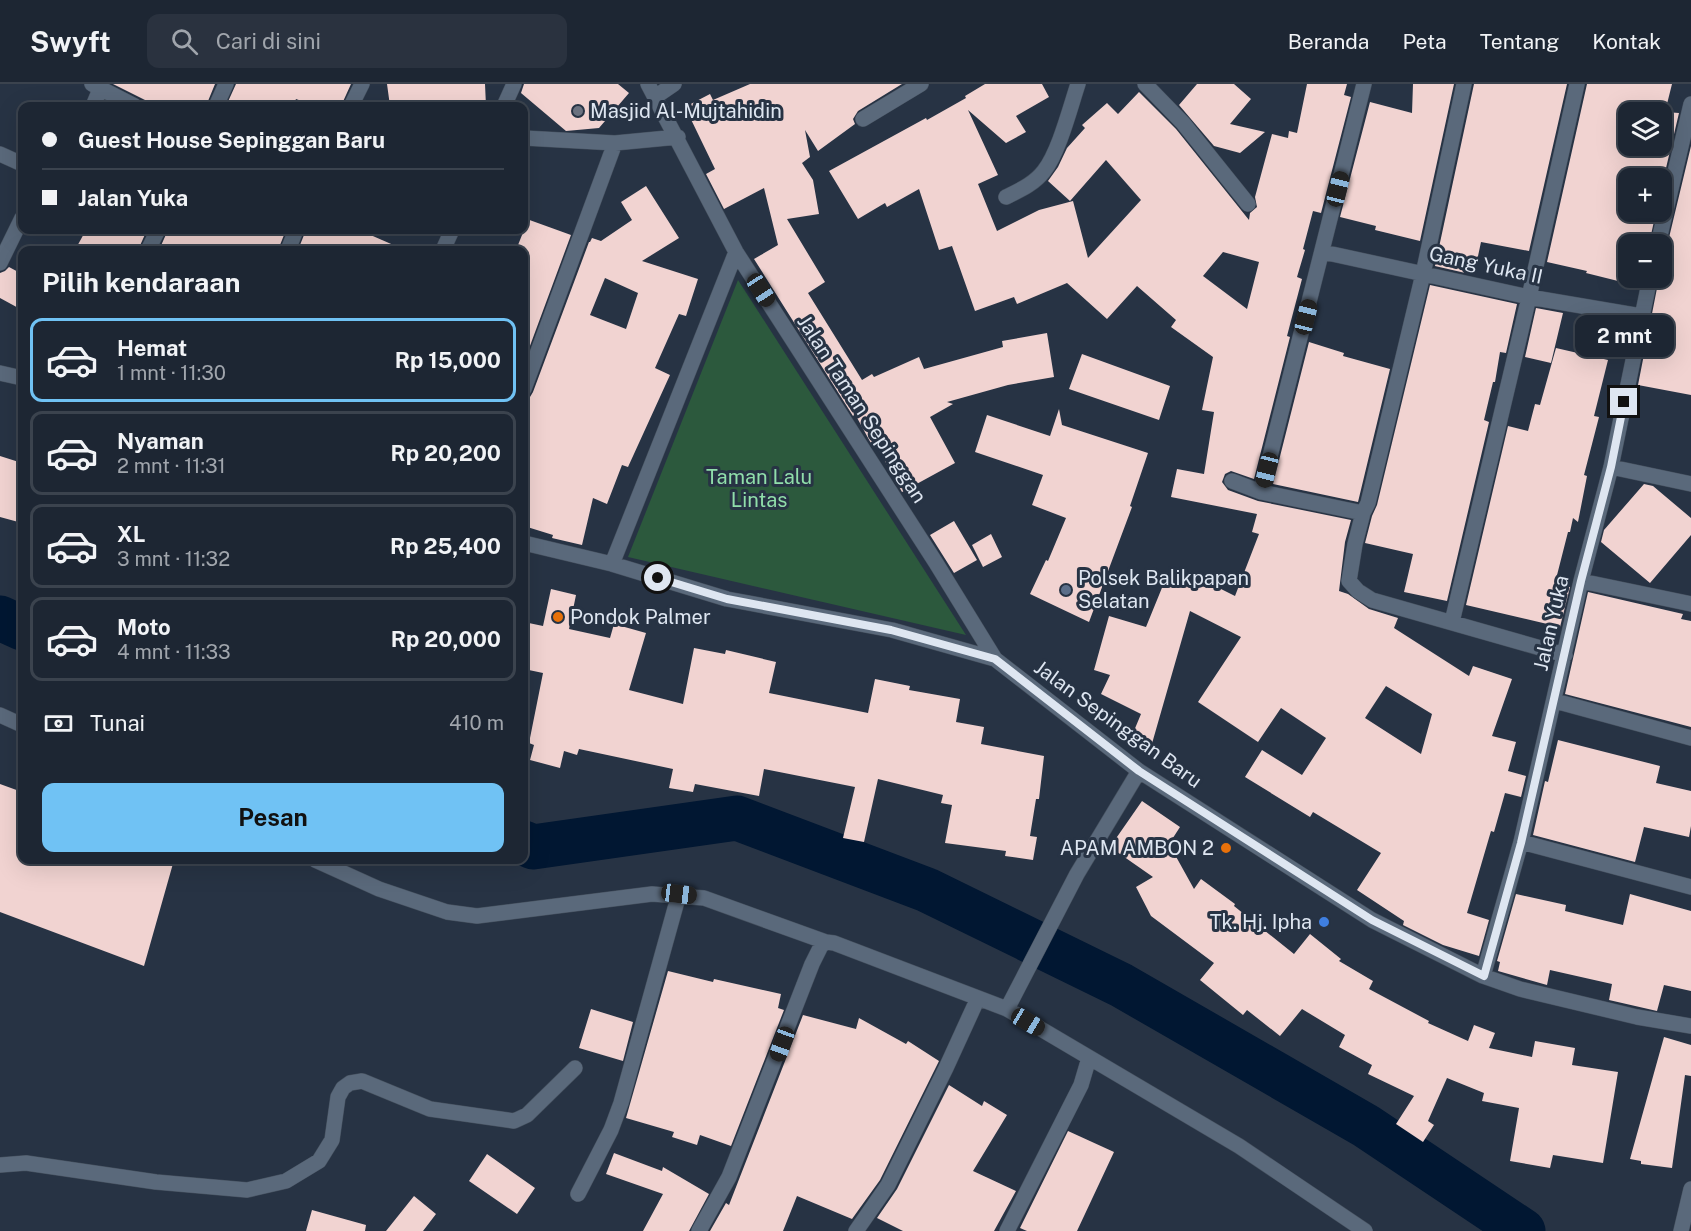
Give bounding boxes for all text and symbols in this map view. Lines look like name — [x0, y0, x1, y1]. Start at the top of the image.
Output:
search box — [147, 14, 567, 68]
text: Swyft — [30, 25, 111, 58]
icon: search — [168, 25, 201, 58]
text: Cari di sini — [216, 28, 321, 54]
text: Beranda — [1288, 29, 1369, 54]
text: Peta — [1402, 29, 1447, 54]
text: Tentang — [1480, 29, 1559, 54]
text: Kontak — [1592, 29, 1661, 54]
place label: Masjid Al-Mujtahidin — [590, 99, 782, 123]
map controls — [1618, 102, 1672, 288]
button: layers — [1618, 102, 1672, 156]
marker: Masjid Al-Mujtahidin — [571, 104, 585, 118]
text: Guest House Sepinggan Baru — [78, 127, 385, 153]
button: + — [1618, 168, 1672, 222]
car — [1325, 169, 1351, 209]
text: Jalan Yuka — [78, 185, 188, 211]
button: − — [1618, 234, 1672, 288]
street label: Gang Yuka II — [1427, 241, 1545, 289]
text: Pilih kendaraan — [42, 266, 241, 298]
car — [744, 270, 778, 310]
car — [1293, 297, 1319, 337]
street label: Jalan Taman Sepinggan — [792, 311, 932, 507]
callout: 2 mnt — [1574, 315, 1674, 357]
text: 2 mnt — [1597, 324, 1652, 348]
icon: car — [45, 333, 99, 387]
text: Hemat — [117, 335, 187, 361]
text: Rp 15,000 — [395, 347, 501, 373]
text: 1 mnt · 11:30 — [117, 361, 226, 385]
route end — [1610, 388, 1637, 415]
icon: car — [45, 426, 99, 480]
text: Nyaman — [117, 428, 204, 454]
text: Rp 20,200 — [391, 440, 501, 466]
car — [1254, 450, 1280, 490]
text: 2 mnt · 11:31 — [117, 454, 226, 478]
park label: Taman Lalu Lintas — [706, 465, 812, 512]
icon: car — [45, 519, 99, 573]
text: XL — [117, 521, 145, 547]
text: Rp 25,400 — [390, 533, 501, 559]
text: 3 mnt · 11:32 — [117, 547, 230, 571]
route start — [644, 564, 671, 591]
place label: Polsek Balikpapan Selatan — [1078, 566, 1249, 613]
street label: Jalan Yuka — [1528, 573, 1574, 673]
marker: Polsek Balikpapan Selatan — [1059, 583, 1073, 597]
place label: Pondok Palmer — [570, 605, 711, 629]
marker: Pondok Palmer — [551, 610, 565, 624]
icon: car — [45, 612, 99, 666]
text: Moto — [117, 614, 171, 640]
text: Rp 20,000 — [391, 626, 501, 652]
text: 4 mnt · 11:33 — [117, 640, 231, 664]
street label: Jalan Sepinggan Baru — [1030, 655, 1206, 793]
icon: cash — [42, 707, 75, 740]
text: Tunai — [90, 710, 145, 736]
text: 410 m — [449, 711, 504, 735]
button: Pesan — [42, 783, 504, 852]
place label: APAM AMBON 2 — [1060, 836, 1214, 860]
marker: APAM AMBON 2 — [1219, 841, 1233, 855]
car — [660, 883, 698, 905]
place label: Tk. Hj. Ipha — [1210, 910, 1312, 934]
marker: Tk. Hj. Ipha — [1317, 915, 1331, 929]
car — [1008, 1005, 1048, 1039]
car — [767, 1024, 797, 1064]

